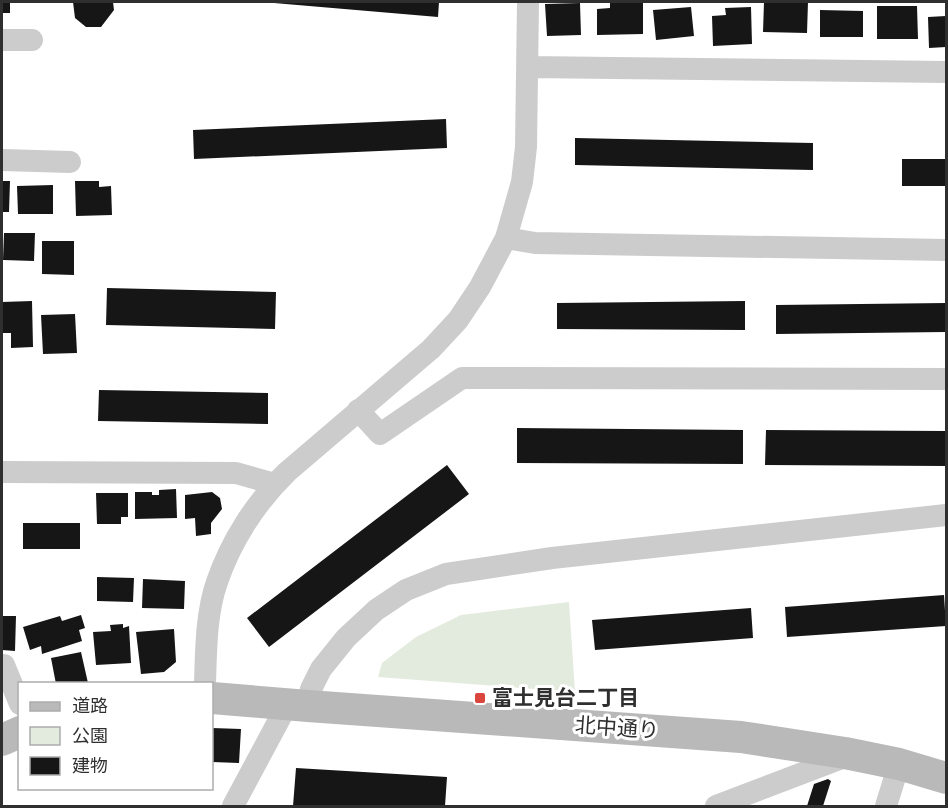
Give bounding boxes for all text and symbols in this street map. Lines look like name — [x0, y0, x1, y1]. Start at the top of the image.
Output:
legend — [18, 682, 213, 790]
place label: 富士見台二丁目 — [492, 683, 639, 713]
marker: 富士見台二丁目 — [473, 691, 487, 705]
text: 道路 — [72, 693, 108, 719]
street label: 北中通り — [574, 710, 660, 746]
text: 公園 — [72, 723, 108, 749]
text: 建物 — [72, 753, 108, 779]

